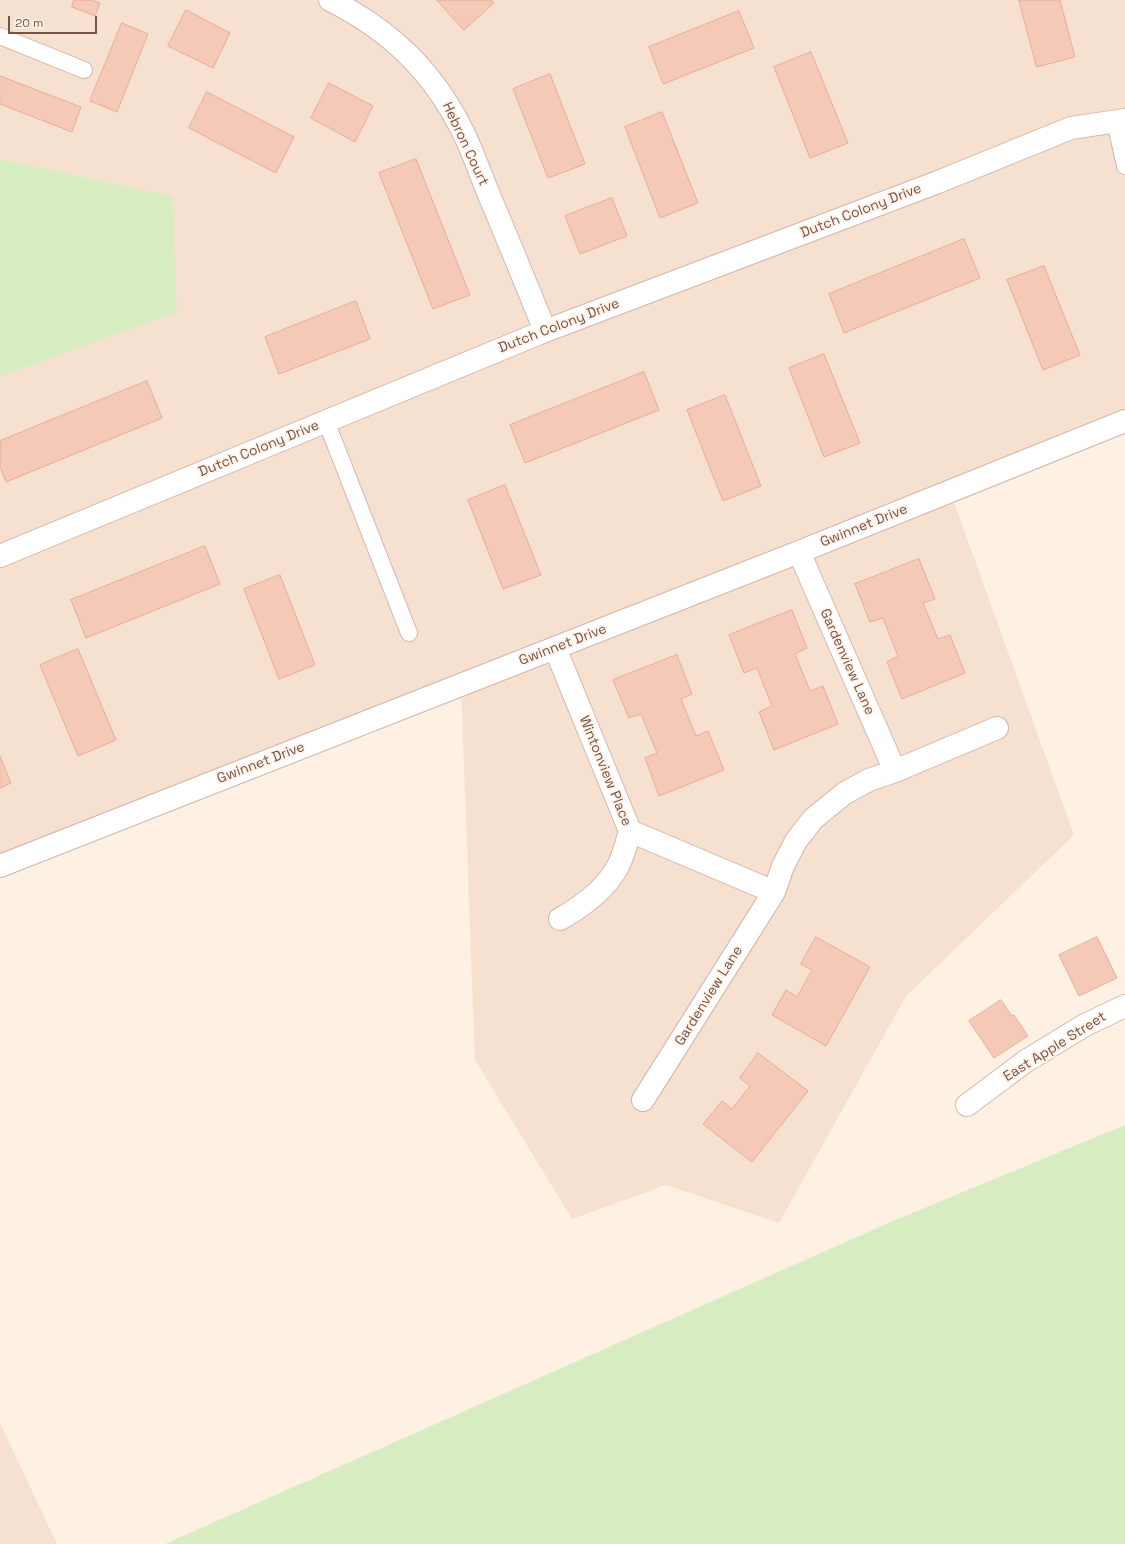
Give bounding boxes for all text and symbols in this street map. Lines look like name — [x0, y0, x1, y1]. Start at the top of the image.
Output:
scale bar — [10, 8, 99, 34]
text: 20 m — [15, 15, 43, 31]
street label: Hebron Court — [438, 100, 492, 188]
street label: Dutch Colony Drive — [798, 180, 924, 242]
street label: Dutch Colony Drive — [496, 295, 622, 357]
street label: Dutch Colony Drive — [196, 417, 322, 481]
street label: Gwinnet Drive — [818, 501, 910, 551]
street label: Gardenview Lane — [816, 606, 878, 718]
street label: Gwinnet Drive — [517, 621, 609, 669]
street label: Wintonview Place — [575, 713, 635, 829]
street label: Gwinnet Drive — [215, 739, 307, 787]
street label: Gardenview Lane — [672, 943, 746, 1049]
street label: East Apple Street — [1000, 1009, 1110, 1085]

